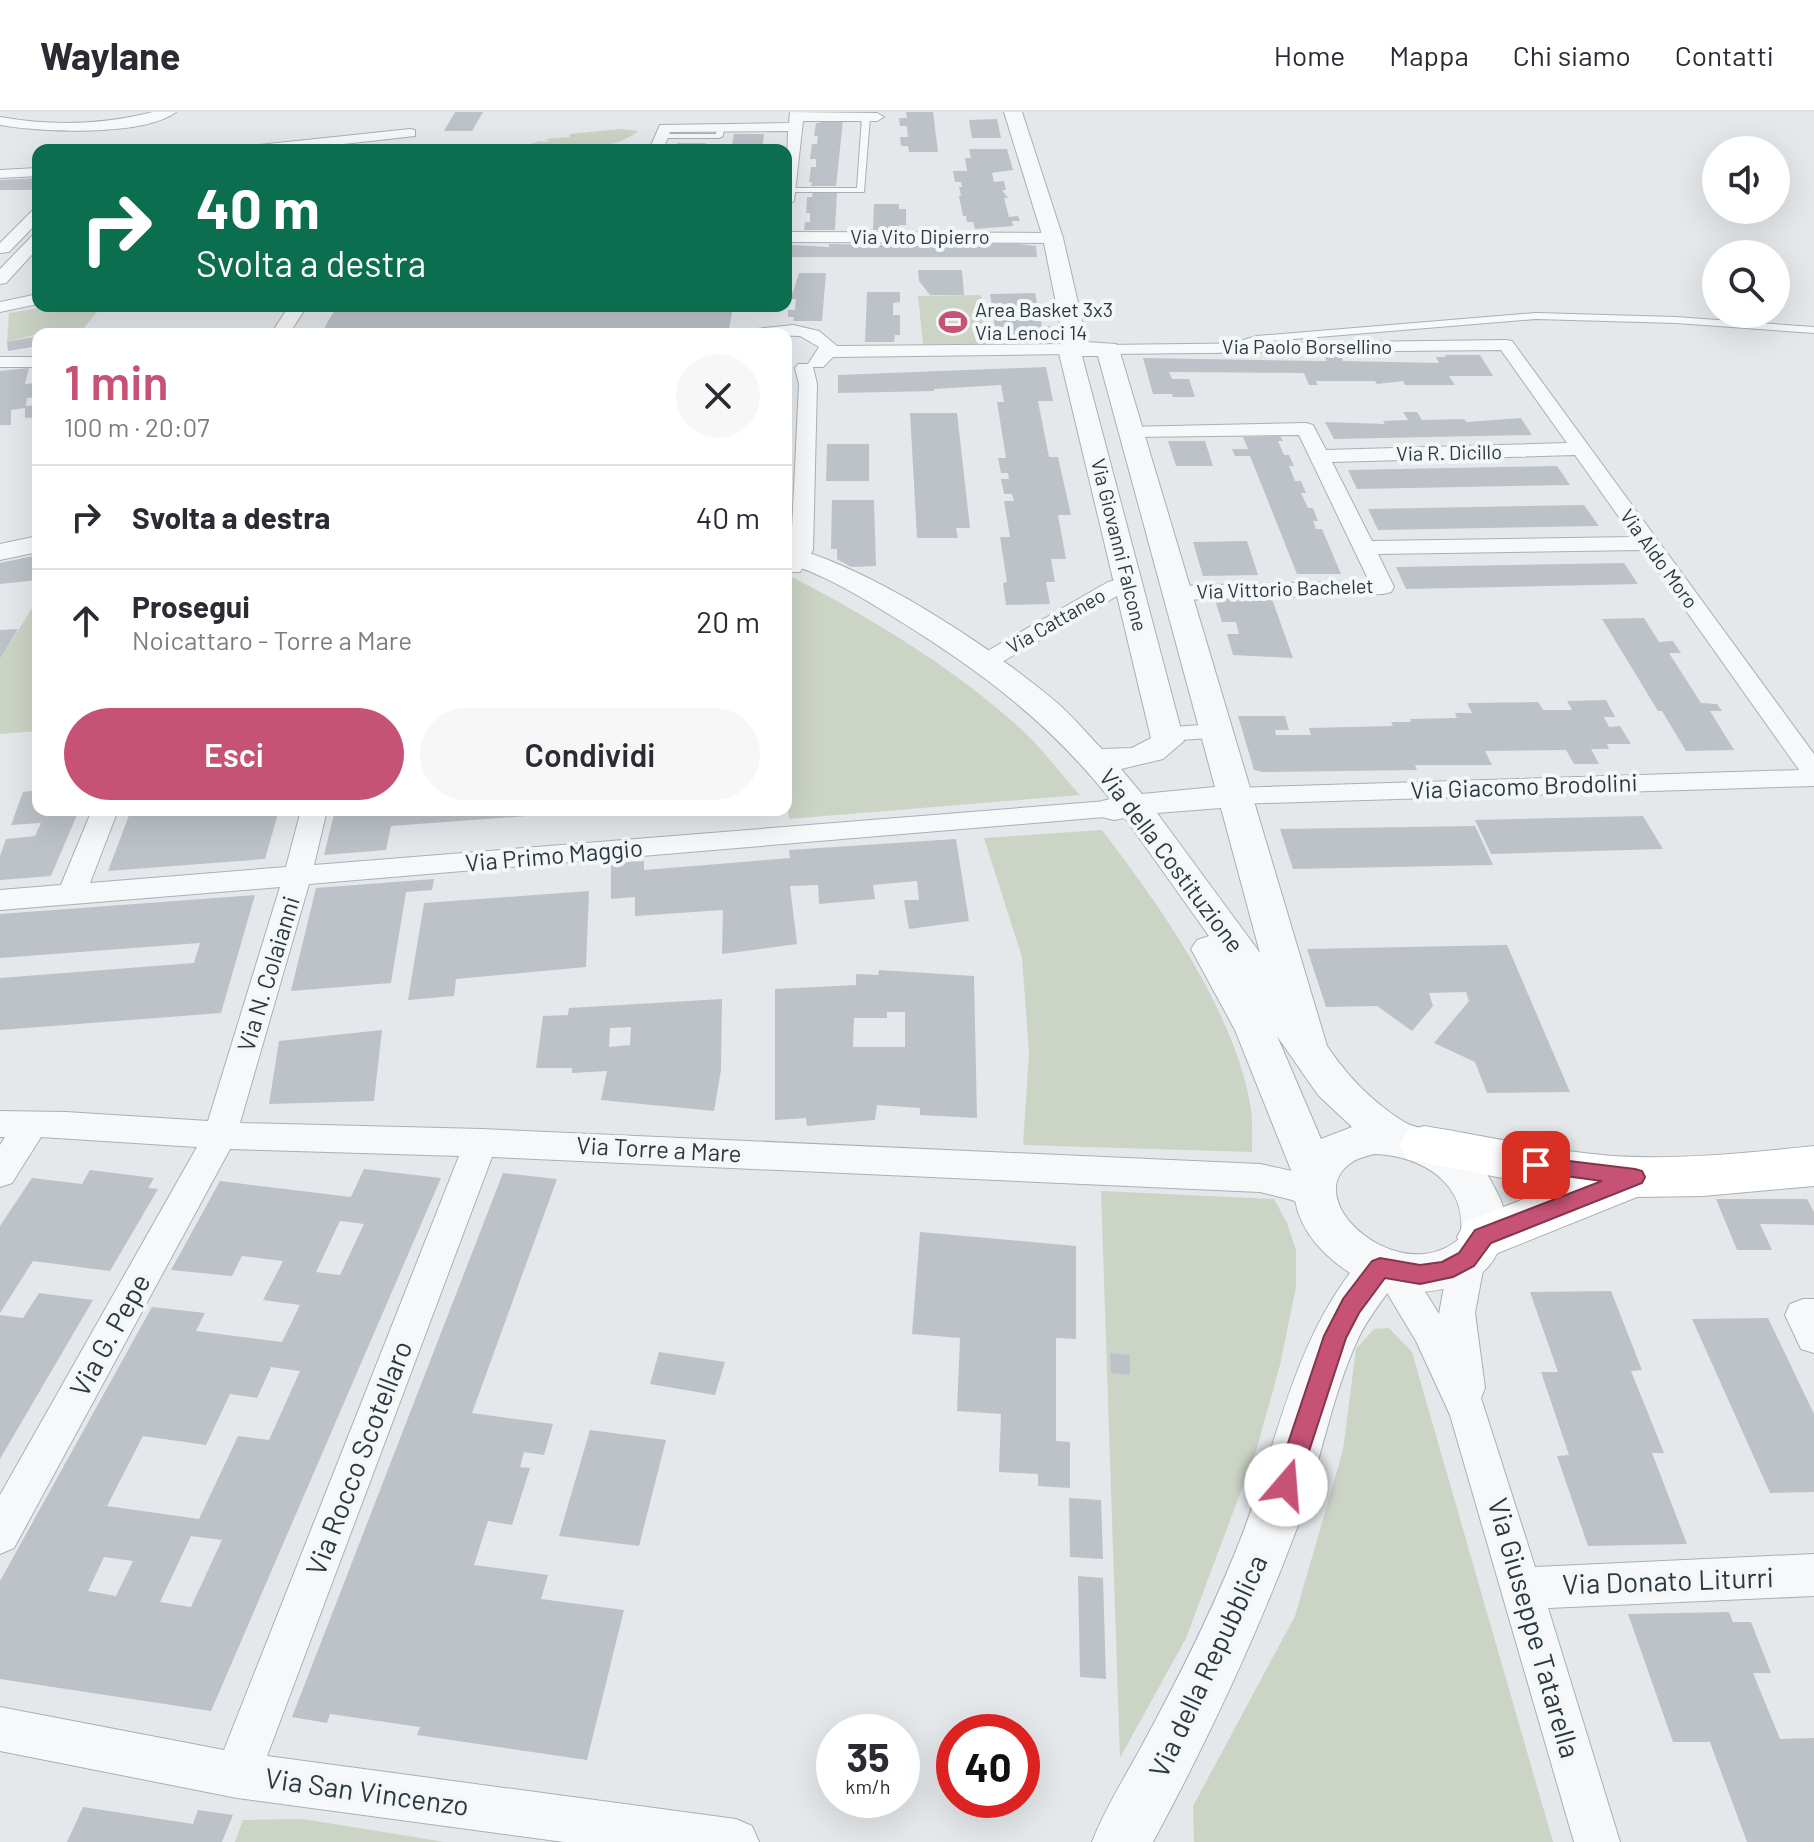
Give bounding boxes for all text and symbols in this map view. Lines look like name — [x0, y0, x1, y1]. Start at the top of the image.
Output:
text: Waylane — [40, 32, 181, 78]
text: Home — [1274, 38, 1345, 72]
text: Mappa — [1389, 38, 1469, 72]
text: Chi siamo — [1513, 38, 1631, 72]
text: Contatti — [1675, 38, 1774, 72]
map controls — [1702, 136, 1790, 328]
button: sound — [1702, 136, 1790, 224]
text: 40 m — [196, 173, 320, 240]
icon: right — [64, 176, 168, 280]
street label: Via Vito Dipierro — [850, 224, 990, 248]
button: search — [1702, 240, 1790, 328]
text: Svolta a destra — [196, 241, 426, 284]
place label: Area Basket 3x3 Via Lenoci 14 — [975, 297, 1113, 344]
sports icon: Area Basket 3x3 Via Lenoci 14 — [938, 307, 968, 337]
street label: Via Paolo Borsellino — [1222, 334, 1392, 358]
text: 1 min — [64, 352, 169, 410]
button: close — [676, 354, 760, 438]
text: 100 m · 20:07 — [64, 411, 209, 442]
street label: Via R. Dicillo — [1396, 439, 1502, 465]
street label: Via Giovanni Falcone — [1087, 456, 1153, 634]
icon: right — [64, 495, 108, 539]
text: Svolta a destra — [132, 499, 330, 535]
text: 40 m — [696, 499, 760, 535]
street label: Via Aldo Moro — [1616, 504, 1704, 613]
street label: Via Vittorio Bachelet — [1196, 573, 1374, 603]
street label: Via Cattaneo — [1002, 582, 1109, 658]
text: Prosegui — [132, 588, 250, 624]
icon: ahead — [64, 599, 108, 643]
text: 20 m — [696, 603, 760, 639]
text: Noicattaro - Torre a Mare — [132, 624, 412, 655]
button: Esci — [64, 708, 404, 800]
button: Condividi — [420, 708, 760, 800]
street label: Via della Costituzione — [1094, 763, 1251, 958]
street label: Via Giacomo Brodolini — [1410, 767, 1638, 804]
street label: Via Primo Maggio — [464, 832, 644, 877]
street label: Via N. Colaianni — [230, 892, 305, 1055]
street label: Via Torre a Mare — [576, 1130, 742, 1167]
pin — [1502, 1131, 1570, 1199]
icon: arrive — [1514, 1143, 1558, 1187]
street label: Via G. Pepe — [62, 1267, 157, 1402]
street label: Via Rocco Scotellaro — [298, 1335, 419, 1580]
position arrow — [1244, 1443, 1328, 1527]
street label: Via Giuseppe Tatarella — [1482, 1494, 1588, 1762]
street label: Via della Repubblica — [1141, 1549, 1274, 1782]
street label: Via Donato Liturri — [1562, 1559, 1774, 1601]
speed limit sign: 40 — [936, 1714, 1040, 1818]
text: 35 — [846, 1732, 890, 1780]
street label: Via San Vincenzo — [263, 1760, 471, 1822]
text: km/h — [845, 1774, 891, 1798]

